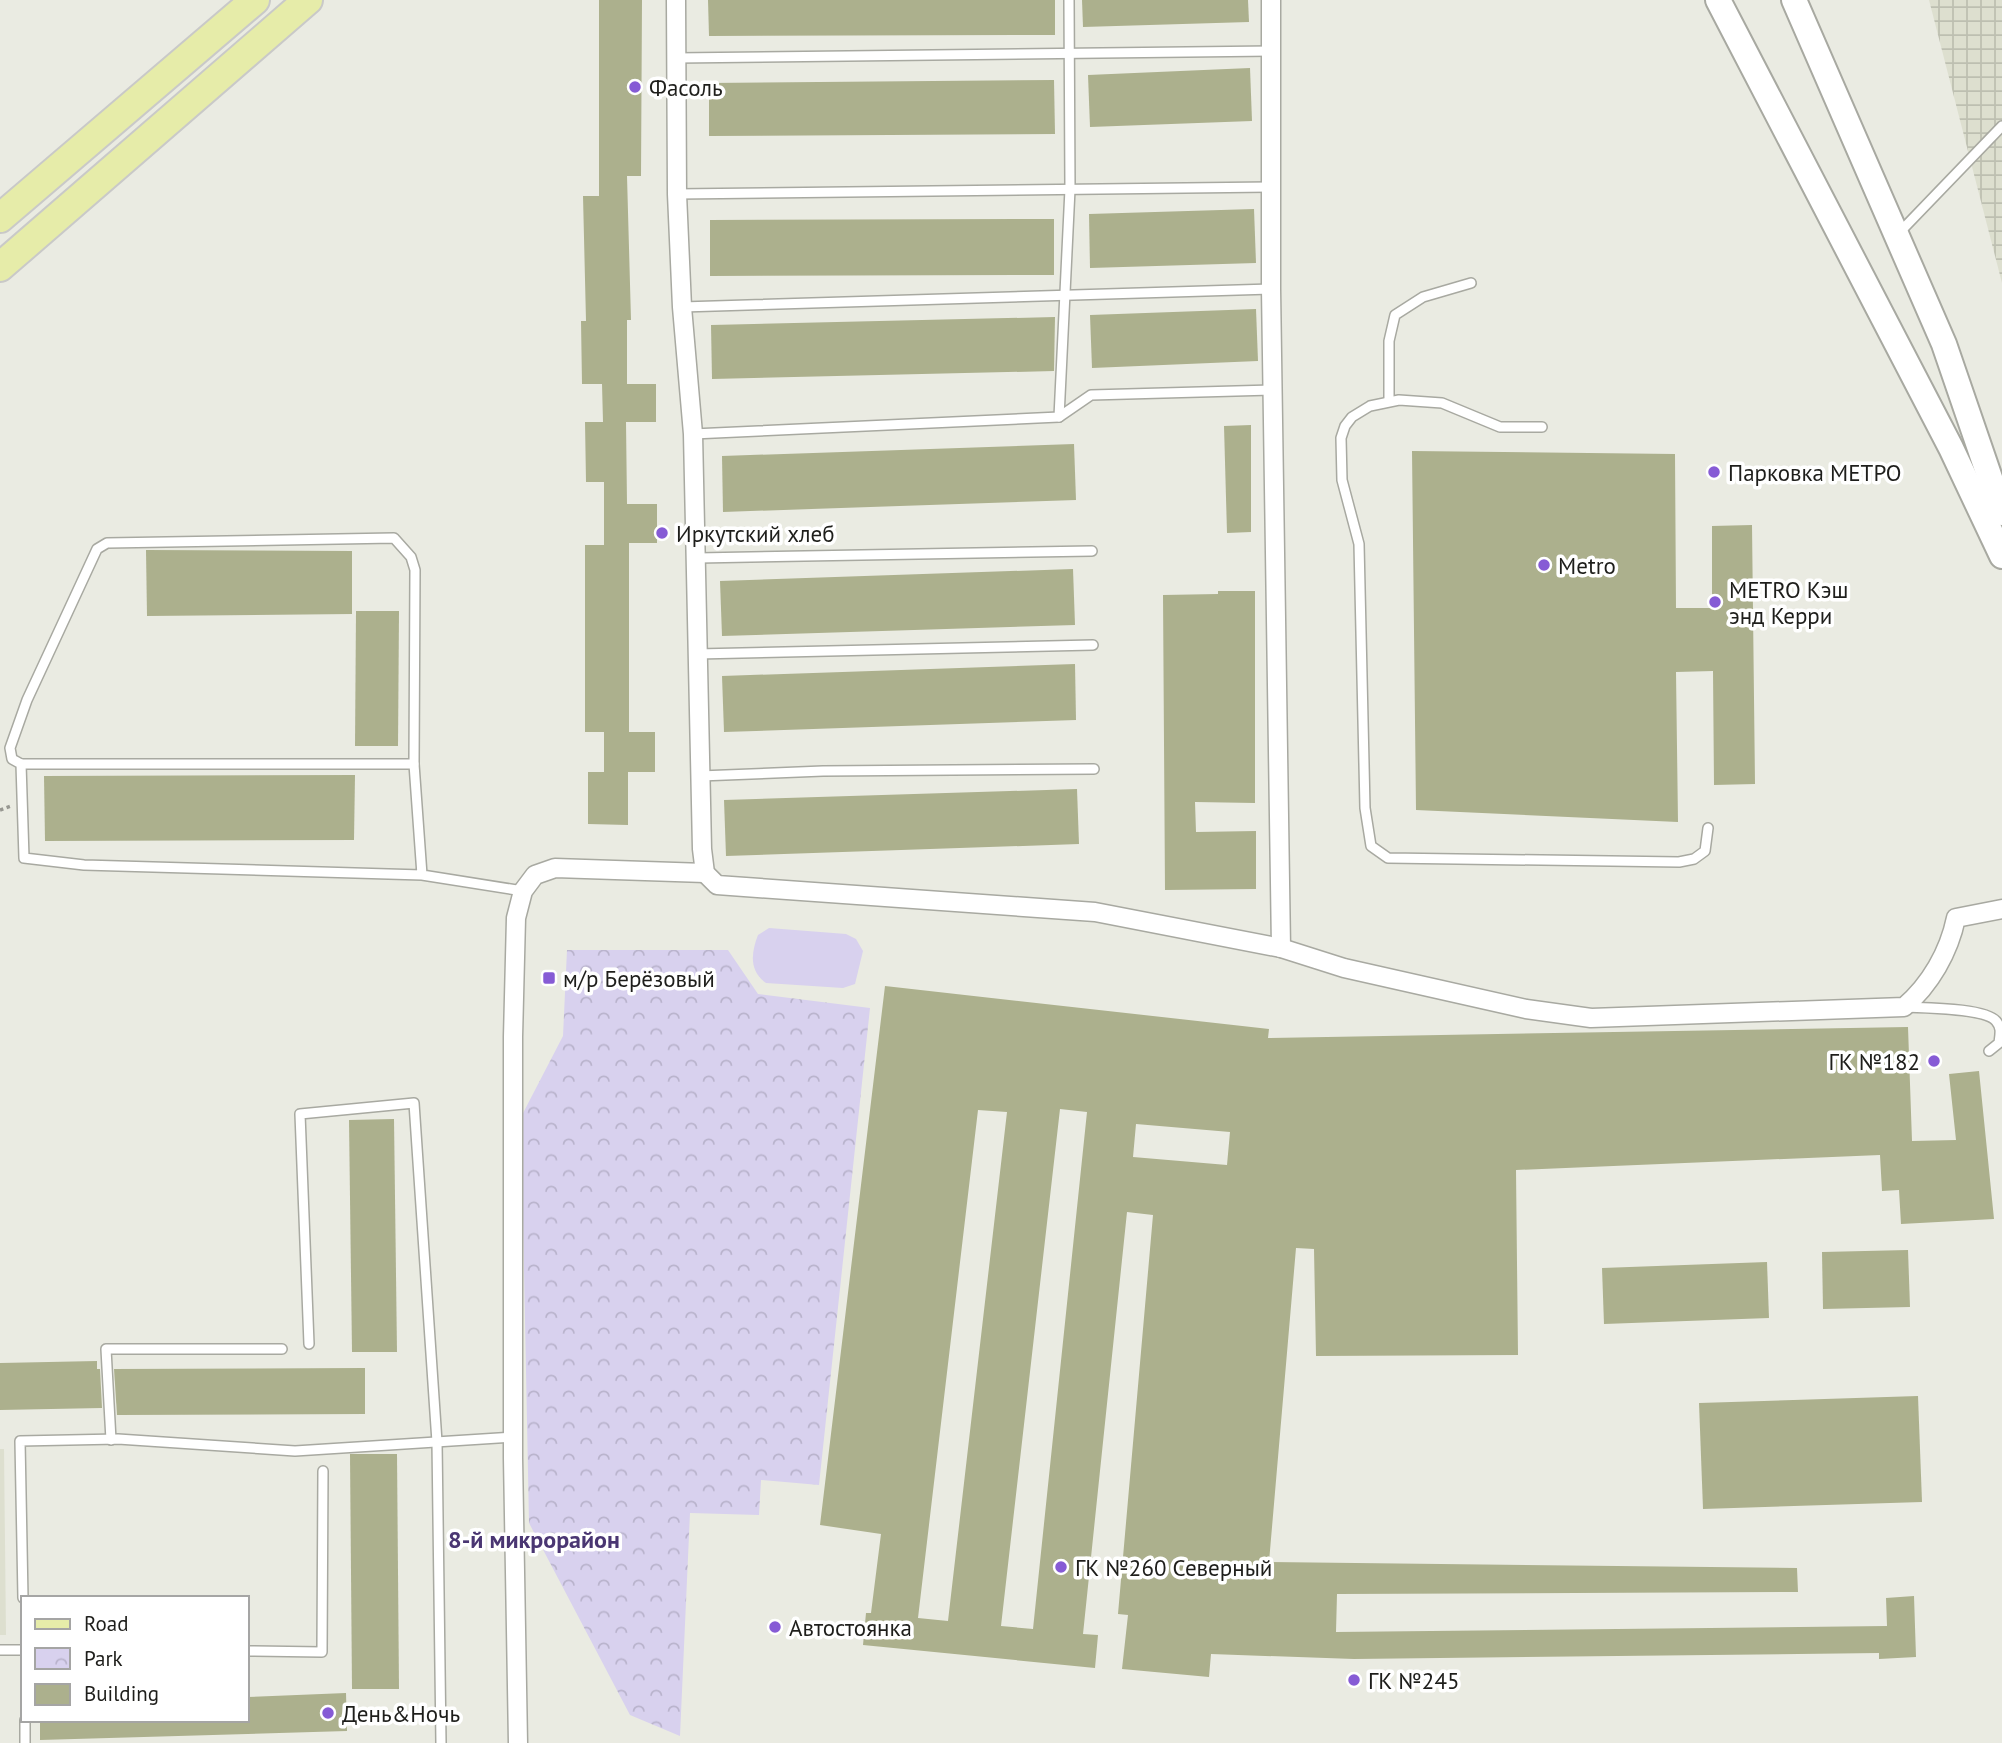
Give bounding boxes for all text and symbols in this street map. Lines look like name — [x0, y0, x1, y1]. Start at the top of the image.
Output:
place label: Фасоль — [649, 73, 723, 102]
marker: Фасоль — [627, 79, 643, 95]
place label: Парковка МЕТРО — [1728, 458, 1902, 487]
marker: Парковка МЕТРО — [1706, 464, 1722, 480]
place label: Иркутский хлеб — [676, 519, 835, 548]
marker: Иркутский хлеб — [654, 525, 670, 541]
place label: Metro — [1558, 551, 1616, 580]
marker: Metro — [1536, 557, 1552, 573]
place label: METRO Кэш энд Керри — [1729, 575, 1849, 630]
marker: METRO Кэш энд Керри — [1707, 594, 1723, 610]
place label: м/р Берёзовый — [563, 964, 715, 993]
marker: м/р Берёзовый — [541, 970, 557, 986]
place label: ГК №182 — [1829, 1047, 1920, 1076]
marker: ГК №182 — [1926, 1053, 1942, 1069]
district label: 8-й микрорайон — [448, 1524, 620, 1555]
place label: ГК №260 Северный — [1075, 1553, 1272, 1582]
marker: ГК №260 Северный — [1053, 1559, 1069, 1575]
legend — [21, 1596, 248, 1722]
text: Road — [84, 1610, 128, 1637]
place label: Автостоянка — [789, 1613, 912, 1642]
marker: Автостоянка — [767, 1619, 783, 1635]
text: Park — [84, 1645, 123, 1672]
place label: ГК №245 — [1368, 1666, 1459, 1695]
marker: ГК №245 — [1346, 1672, 1362, 1688]
text: Building — [84, 1680, 159, 1707]
place label: День&Ночь — [342, 1699, 460, 1728]
marker: День&Ночь — [320, 1705, 336, 1721]

